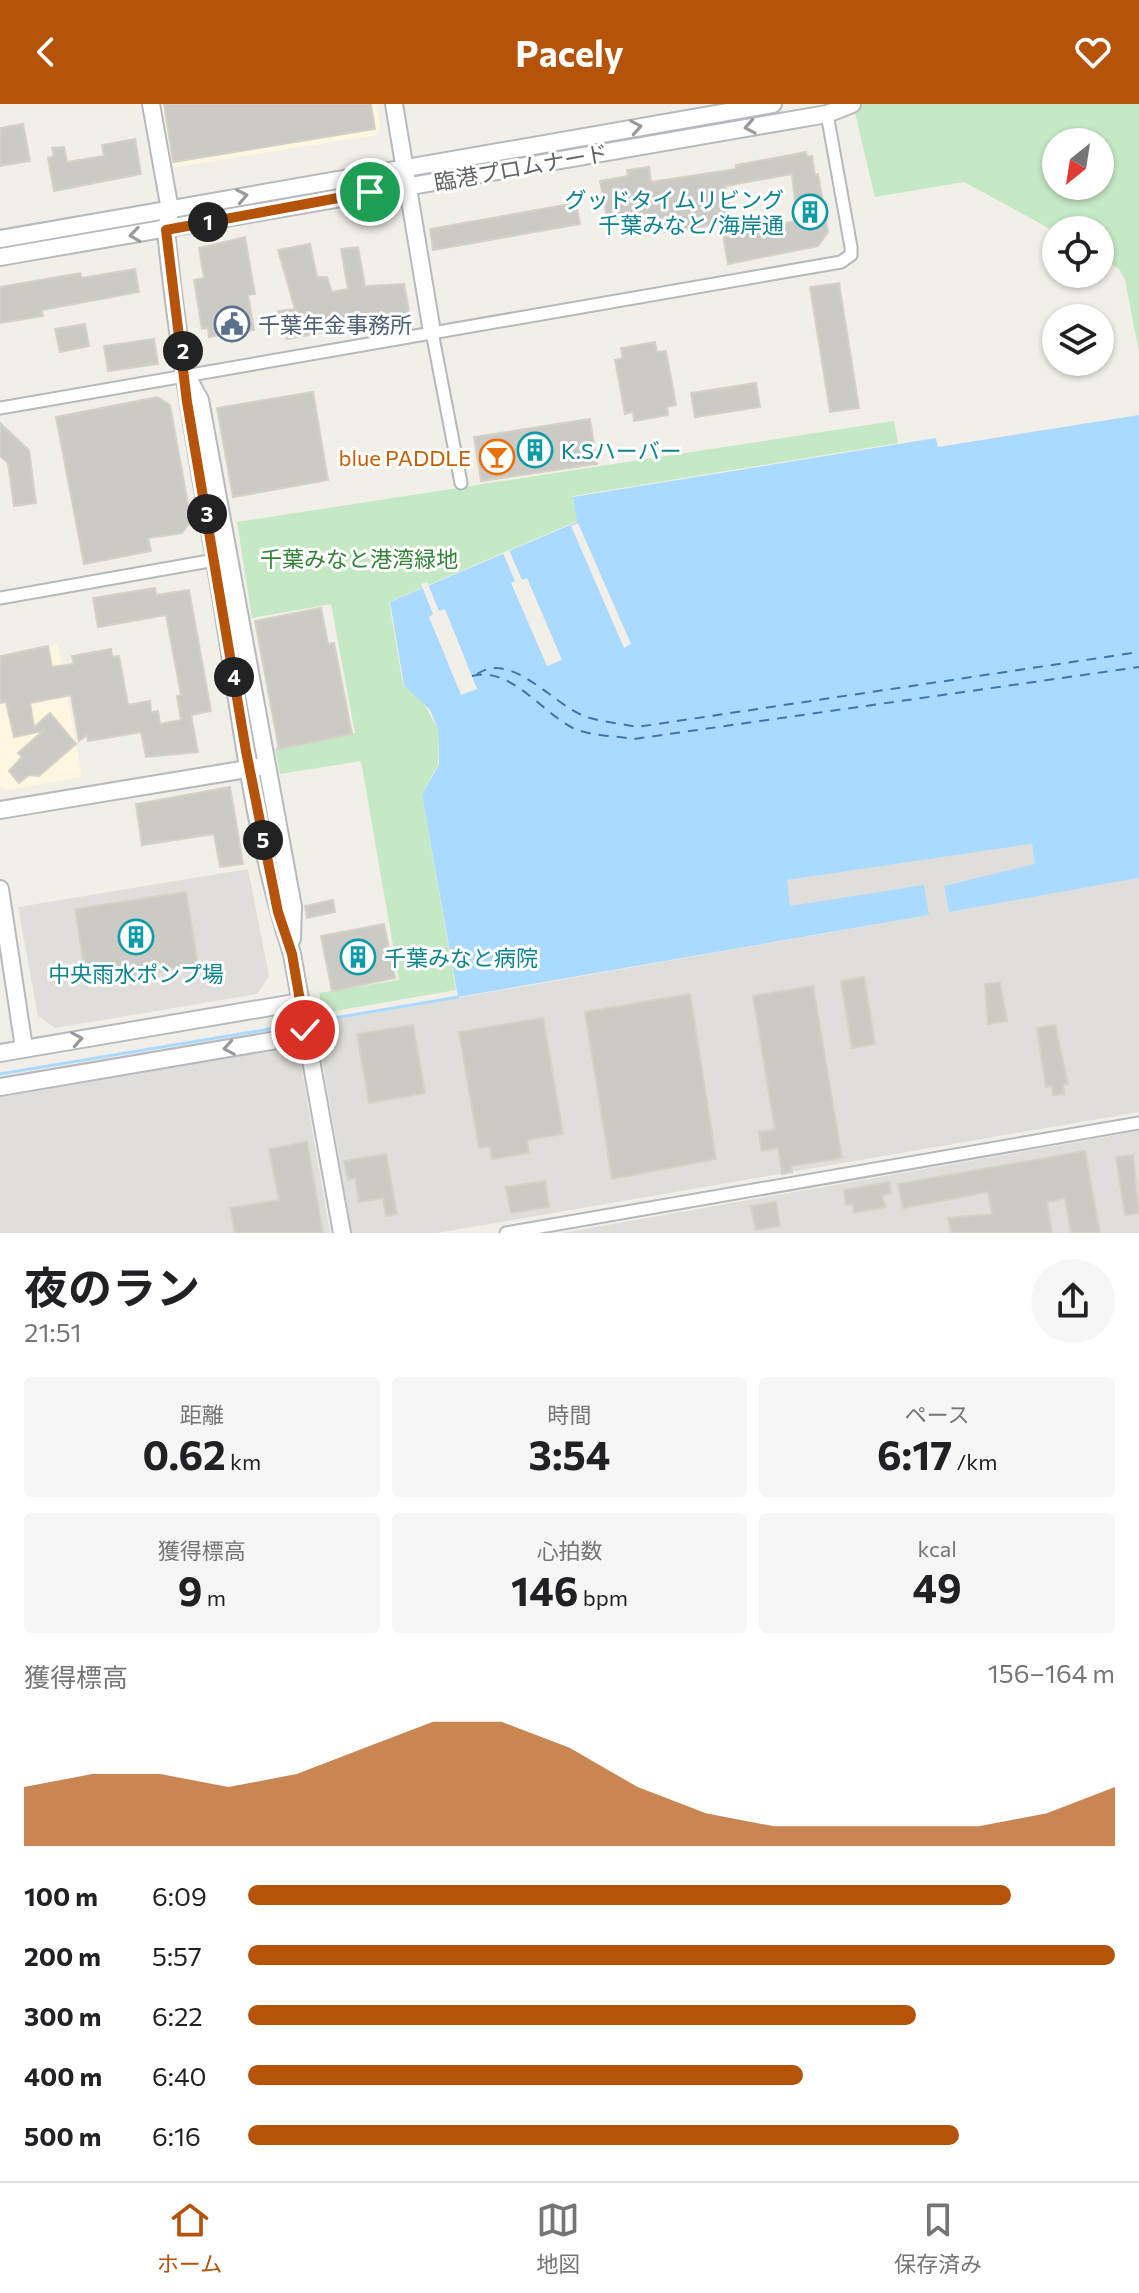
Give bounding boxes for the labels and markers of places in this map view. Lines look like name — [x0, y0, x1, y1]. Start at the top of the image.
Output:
pin — [336, 158, 404, 226]
place label: グッドタイムリビング 千葉みなと/海岸通 — [564, 186, 784, 238]
building icon: グッドタイムリビング 千葉みなと/海岸通 — [791, 193, 829, 231]
pin: 1 — [188, 202, 228, 242]
public building icon: 千葉年金事務所 — [213, 305, 251, 343]
place label: 千葉年金事務所 — [258, 311, 412, 338]
pin: 2 — [163, 331, 203, 371]
building icon: K.Sハーバー — [516, 431, 554, 469]
place label: K.Sハーバー — [561, 437, 682, 464]
bar icon: blue PADDLE — [478, 438, 516, 476]
place label: blue PADDLE — [338, 444, 471, 471]
pin: 3 — [187, 494, 227, 534]
pin: 4 — [214, 657, 254, 697]
pin: 5 — [243, 820, 283, 860]
building icon: 中央雨水ポンプ場 — [117, 918, 155, 956]
building icon: 千葉みなと病院 — [339, 938, 377, 976]
place label: 千葉みなと病院 — [384, 944, 538, 971]
place label: 中央雨水ポンプ場 — [48, 960, 224, 987]
pin — [271, 996, 339, 1064]

